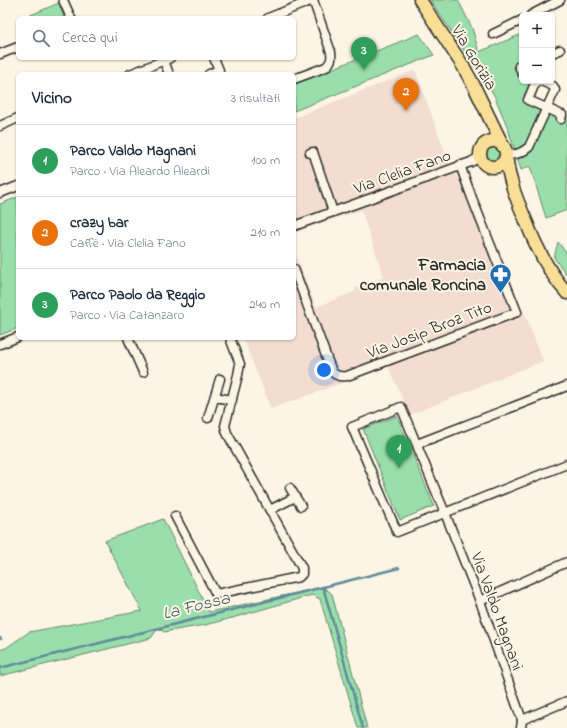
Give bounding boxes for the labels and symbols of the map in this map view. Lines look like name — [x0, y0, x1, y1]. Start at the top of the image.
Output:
street label: Via Gorizia — [444, 19, 503, 95]
pin: 3 — [351, 37, 377, 70]
pin: 2 — [393, 78, 419, 111]
street label: Via Clelia Fano — [349, 143, 455, 202]
place label: Farmacia comunale Roncina — [360, 253, 486, 298]
pharmacy icon: Farmacia comunale Roncina — [488, 261, 514, 294]
street label: Via Josip Broz Tito — [363, 295, 496, 366]
your location — [314, 360, 334, 380]
pin: 1 — [386, 435, 412, 468]
street label: Via Valdo Magnani — [461, 548, 530, 675]
water label: La Fossa — [160, 586, 233, 628]

